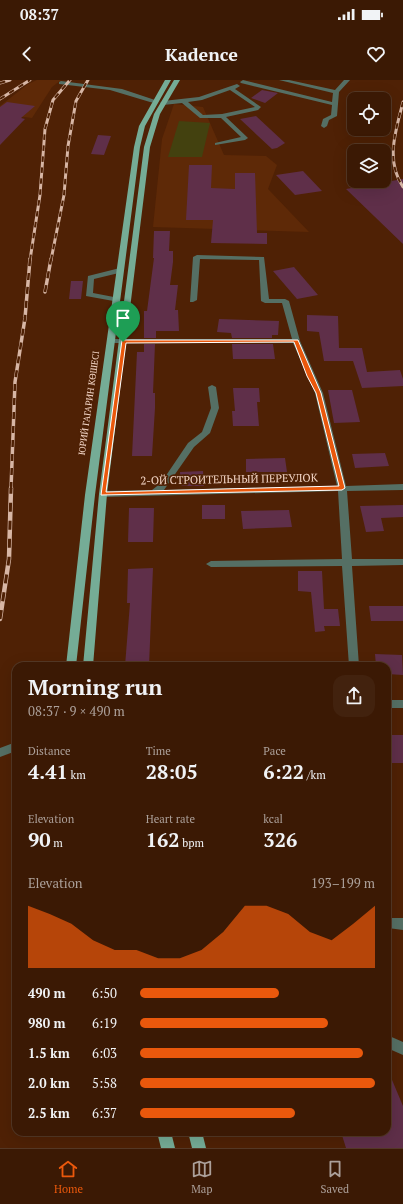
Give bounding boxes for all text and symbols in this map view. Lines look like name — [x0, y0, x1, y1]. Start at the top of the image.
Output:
text: 08:37 — [20, 4, 59, 24]
text: Kadence — [165, 42, 238, 66]
icon: back — [16, 43, 38, 65]
icon: heart — [365, 43, 387, 65]
map controls — [347, 92, 391, 188]
button: locate — [347, 92, 391, 136]
button: layers — [347, 144, 391, 188]
pin — [106, 301, 140, 342]
icon: arrive — [112, 307, 134, 329]
street label: ЮРИЙ ГАГАРИН КӨШЕСІ — [76, 350, 102, 456]
street label: 2-ОЙ СТРОИТЕЛЬНЫЙ ПЕРЕУЛОК — [140, 470, 319, 488]
text: Morning run — [28, 672, 162, 701]
button: share — [333, 675, 375, 717]
text: 08:37 · 9 × 490 m — [28, 702, 125, 720]
text: Distance — [28, 744, 71, 758]
text: Time — [146, 744, 171, 758]
text: Pace — [263, 744, 286, 758]
text: 4.41 — [28, 758, 68, 785]
text: 28:05 — [146, 758, 198, 785]
text: 6:22 — [263, 758, 304, 785]
text: km — [68, 768, 86, 782]
text: /km — [304, 768, 326, 782]
text: Elevation — [28, 812, 74, 826]
text: Heart rate — [146, 812, 195, 826]
text: kcal — [263, 812, 283, 826]
text: 90 — [28, 826, 51, 853]
text: 162 — [146, 826, 180, 853]
text: 326 — [263, 826, 297, 853]
text: m — [51, 836, 63, 850]
text: bpm — [180, 836, 204, 850]
text: Elevation — [28, 874, 83, 892]
text: 193–199 m — [311, 874, 375, 892]
text: 490 m — [28, 984, 66, 1002]
text: 6:50 — [92, 984, 117, 1002]
text: 980 m — [28, 1014, 66, 1032]
text: 6:19 — [92, 1014, 117, 1032]
text: 1.5 km — [28, 1044, 70, 1062]
text: 6:03 — [92, 1044, 117, 1062]
text: 2.0 km — [28, 1074, 70, 1092]
text: 5:58 — [92, 1074, 117, 1092]
text: 2.5 km — [28, 1104, 70, 1122]
text: 6:37 — [92, 1104, 117, 1122]
tab: Home — [54, 1158, 83, 1196]
tab: Map — [191, 1158, 213, 1196]
tab: Saved — [321, 1158, 349, 1196]

